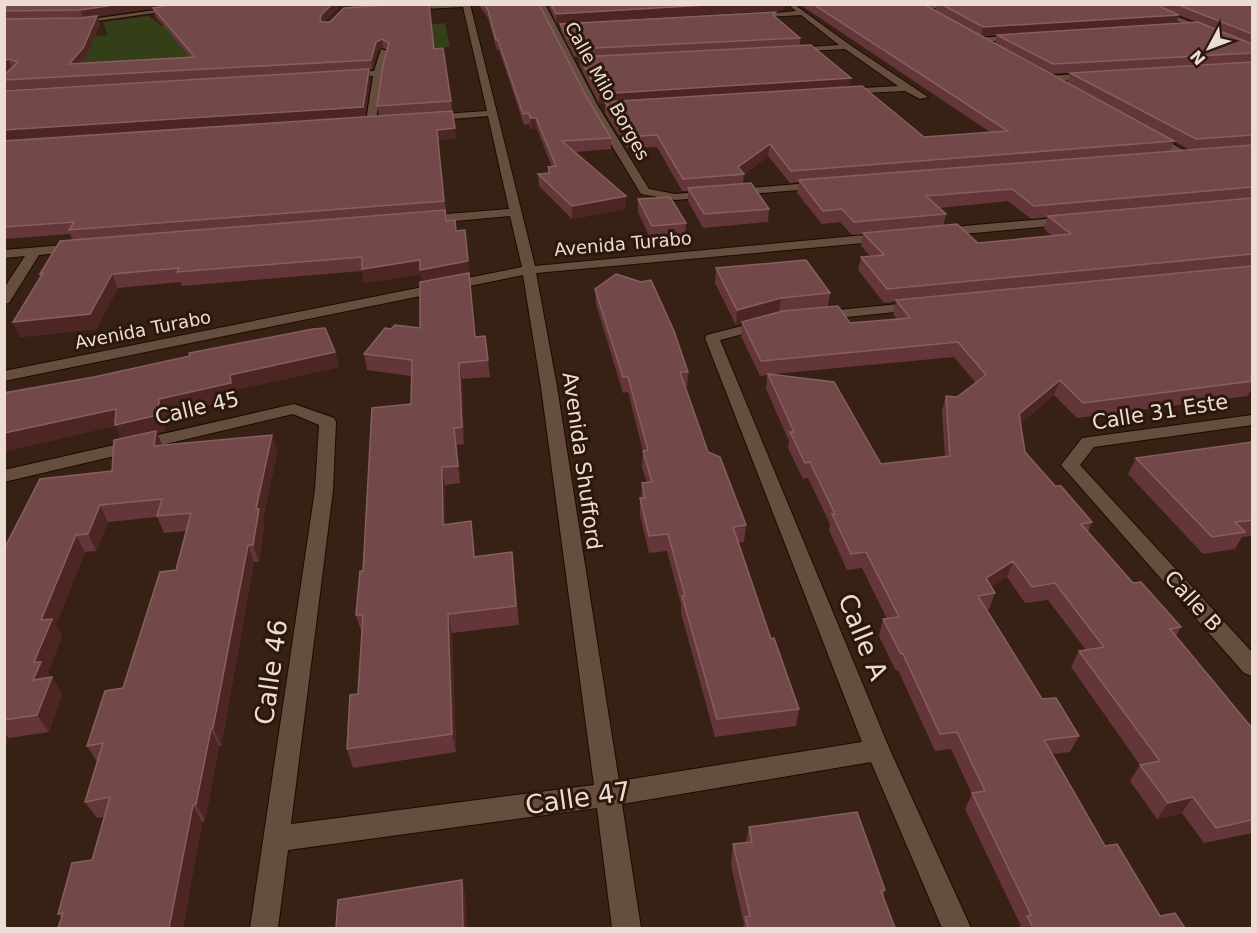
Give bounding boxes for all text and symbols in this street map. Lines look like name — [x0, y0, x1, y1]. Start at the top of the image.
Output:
street label: Calle Milo Borges — [561, 18, 654, 164]
north arrow — [1179, 18, 1239, 78]
text: N — [1186, 46, 1210, 69]
street label: Avenida Turabo — [553, 227, 693, 260]
street label: Avenida Turabo — [73, 306, 213, 353]
street label: Avenida Shufford — [558, 371, 606, 551]
street label: Calle 45 — [153, 387, 241, 429]
street label: Calle 31 Este — [1090, 389, 1230, 435]
street label: Calle B — [1160, 566, 1226, 636]
street label: Calle A — [832, 589, 894, 685]
street label: Calle 46 — [249, 617, 293, 727]
street label: Calle 47 — [523, 776, 633, 820]

